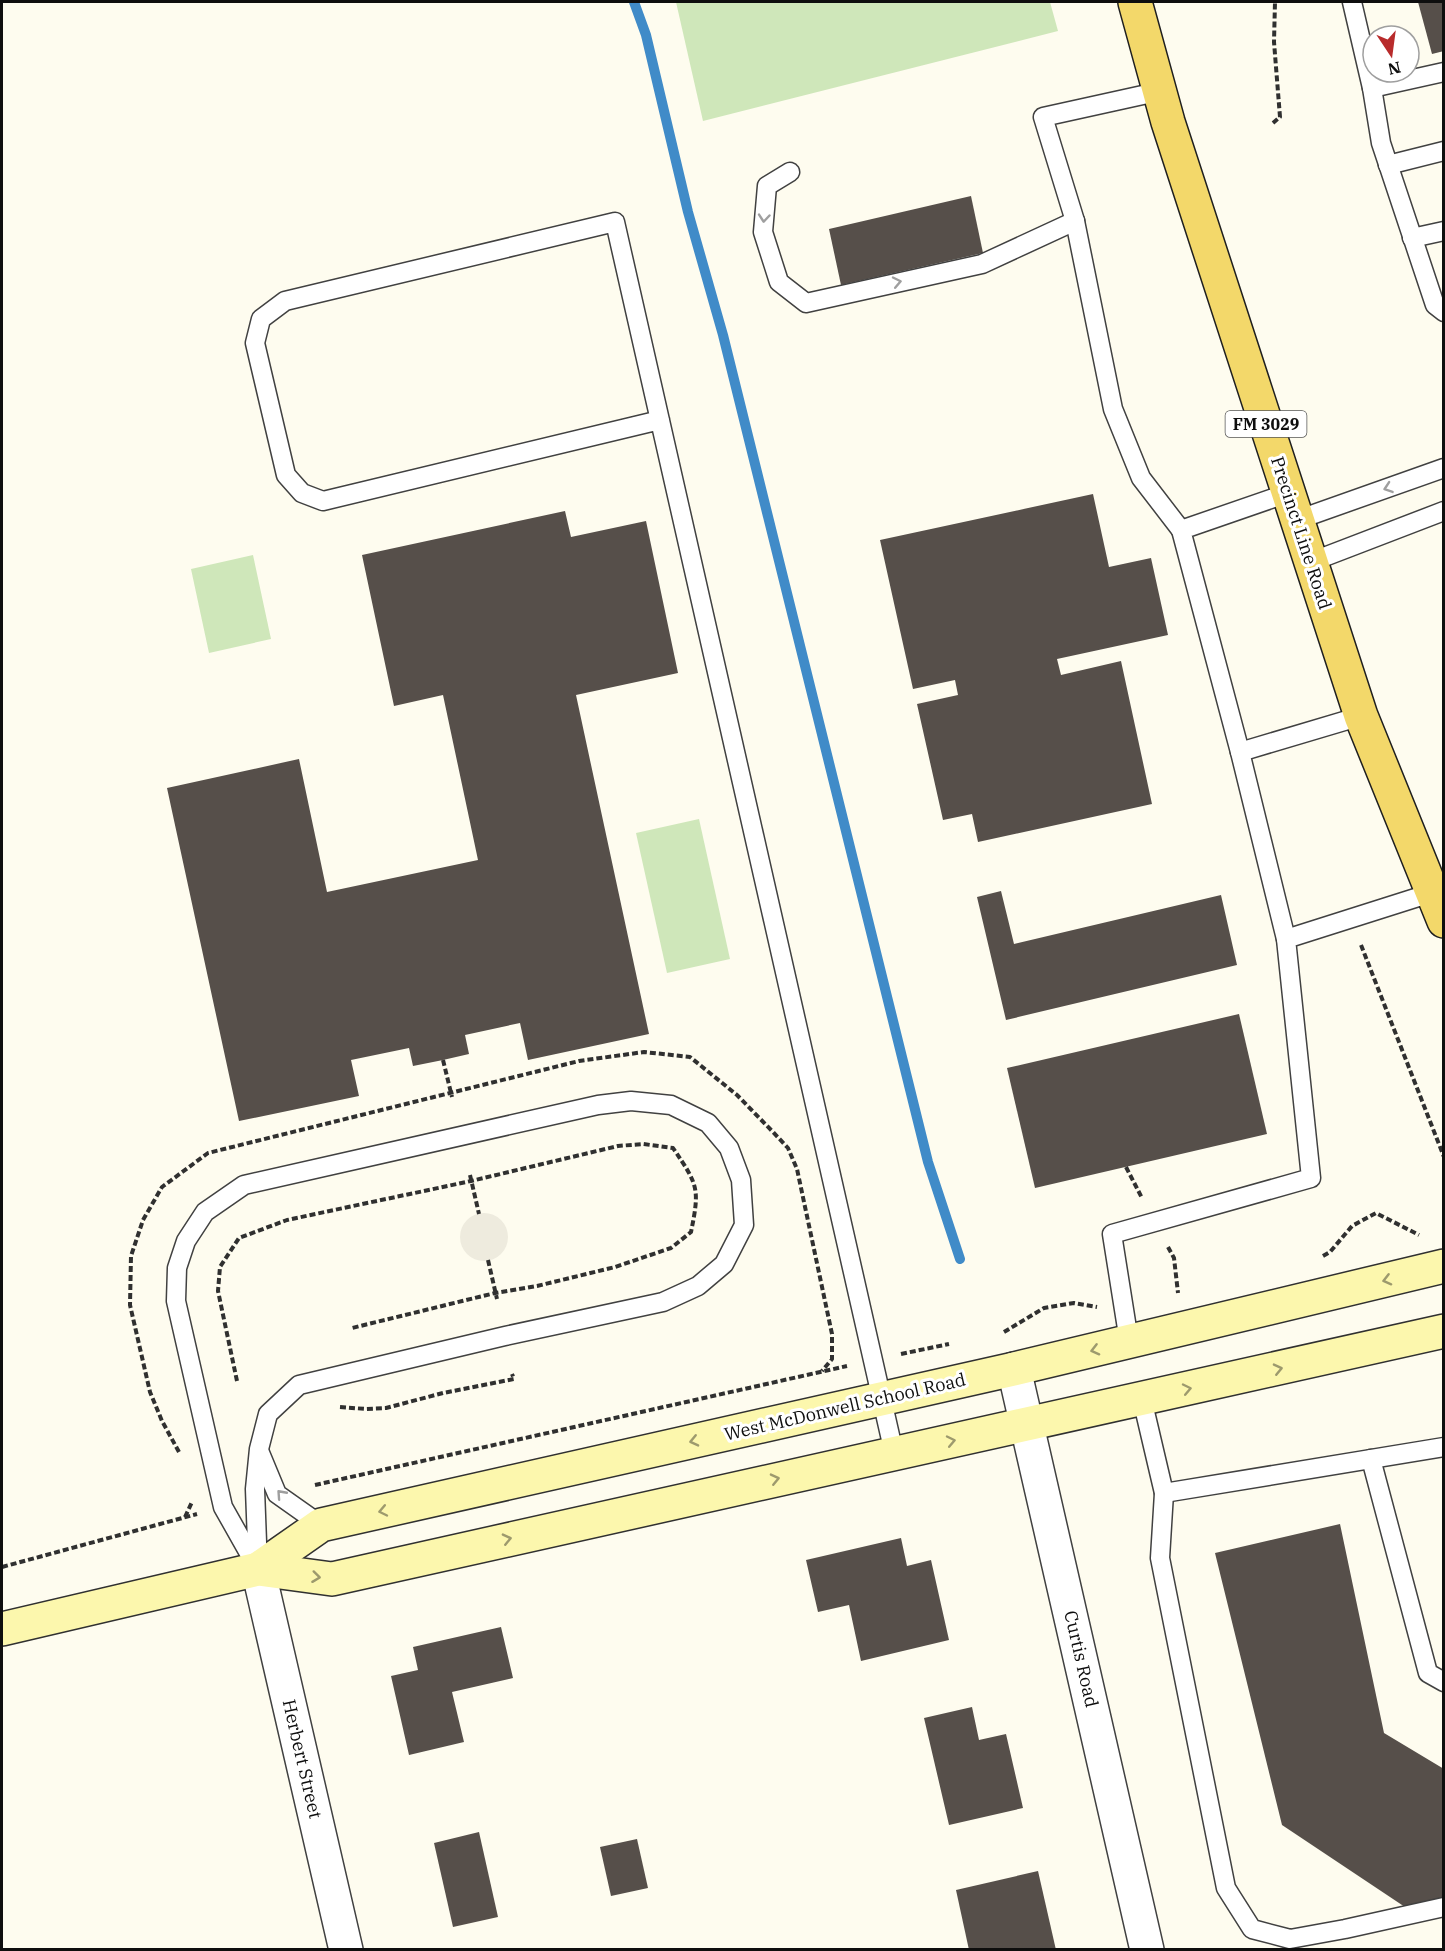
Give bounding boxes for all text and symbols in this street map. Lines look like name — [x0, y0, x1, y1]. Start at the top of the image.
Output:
north arrow — [1361, 24, 1421, 84]
text: N — [1386, 57, 1403, 80]
one-way arrow — [758, 213, 771, 222]
one-way arrow — [892, 276, 902, 289]
road number: FM 3029 — [1226, 411, 1306, 437]
street label: Precinct Line Road — [1266, 453, 1337, 612]
one-way arrow — [1383, 480, 1394, 493]
one-way arrow — [1382, 1272, 1392, 1285]
one-way arrow — [1090, 1342, 1100, 1355]
one-way arrow — [1272, 1363, 1282, 1376]
street label: West McDonwell School Road — [722, 1367, 968, 1446]
one-way arrow — [1181, 1383, 1191, 1396]
one-way arrow — [690, 1434, 700, 1447]
one-way arrow — [946, 1435, 956, 1448]
one-way arrow — [769, 1474, 779, 1487]
one-way arrow — [277, 1491, 288, 1501]
one-way arrow — [378, 1504, 388, 1517]
one-way arrow — [501, 1534, 511, 1547]
one-way arrow — [311, 1570, 321, 1582]
street label: Curtis Road — [1059, 1608, 1104, 1710]
street label: Herbert Street — [278, 1697, 327, 1821]

